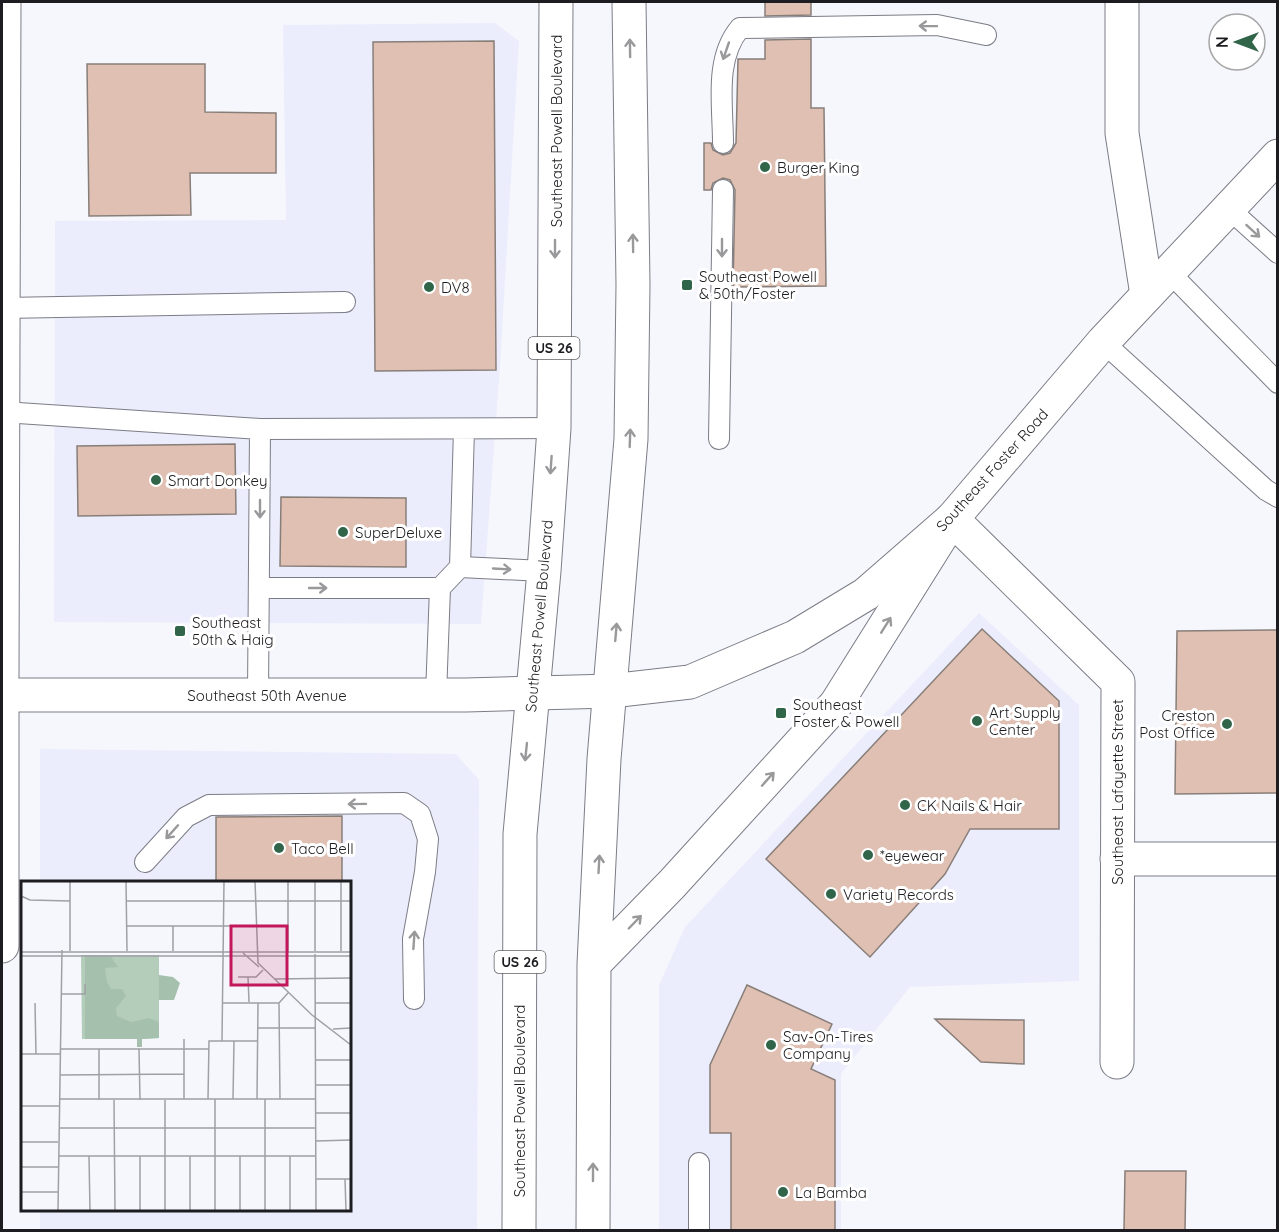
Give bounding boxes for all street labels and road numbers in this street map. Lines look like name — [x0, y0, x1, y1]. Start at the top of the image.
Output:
street label: Southeast Powell Boulevard — [547, 35, 566, 227]
road number: US 26 — [528, 337, 580, 359]
street label: Southeast Foster Road — [932, 405, 1052, 535]
street label: Southeast Powell Boulevard — [521, 519, 557, 713]
street label: Southeast 50th Avenue — [187, 686, 347, 705]
street label: Southeast Lafayette Street — [1108, 699, 1127, 885]
road number: US 26 — [494, 951, 546, 973]
street label: Southeast Powell Boulevard — [510, 1005, 529, 1197]

